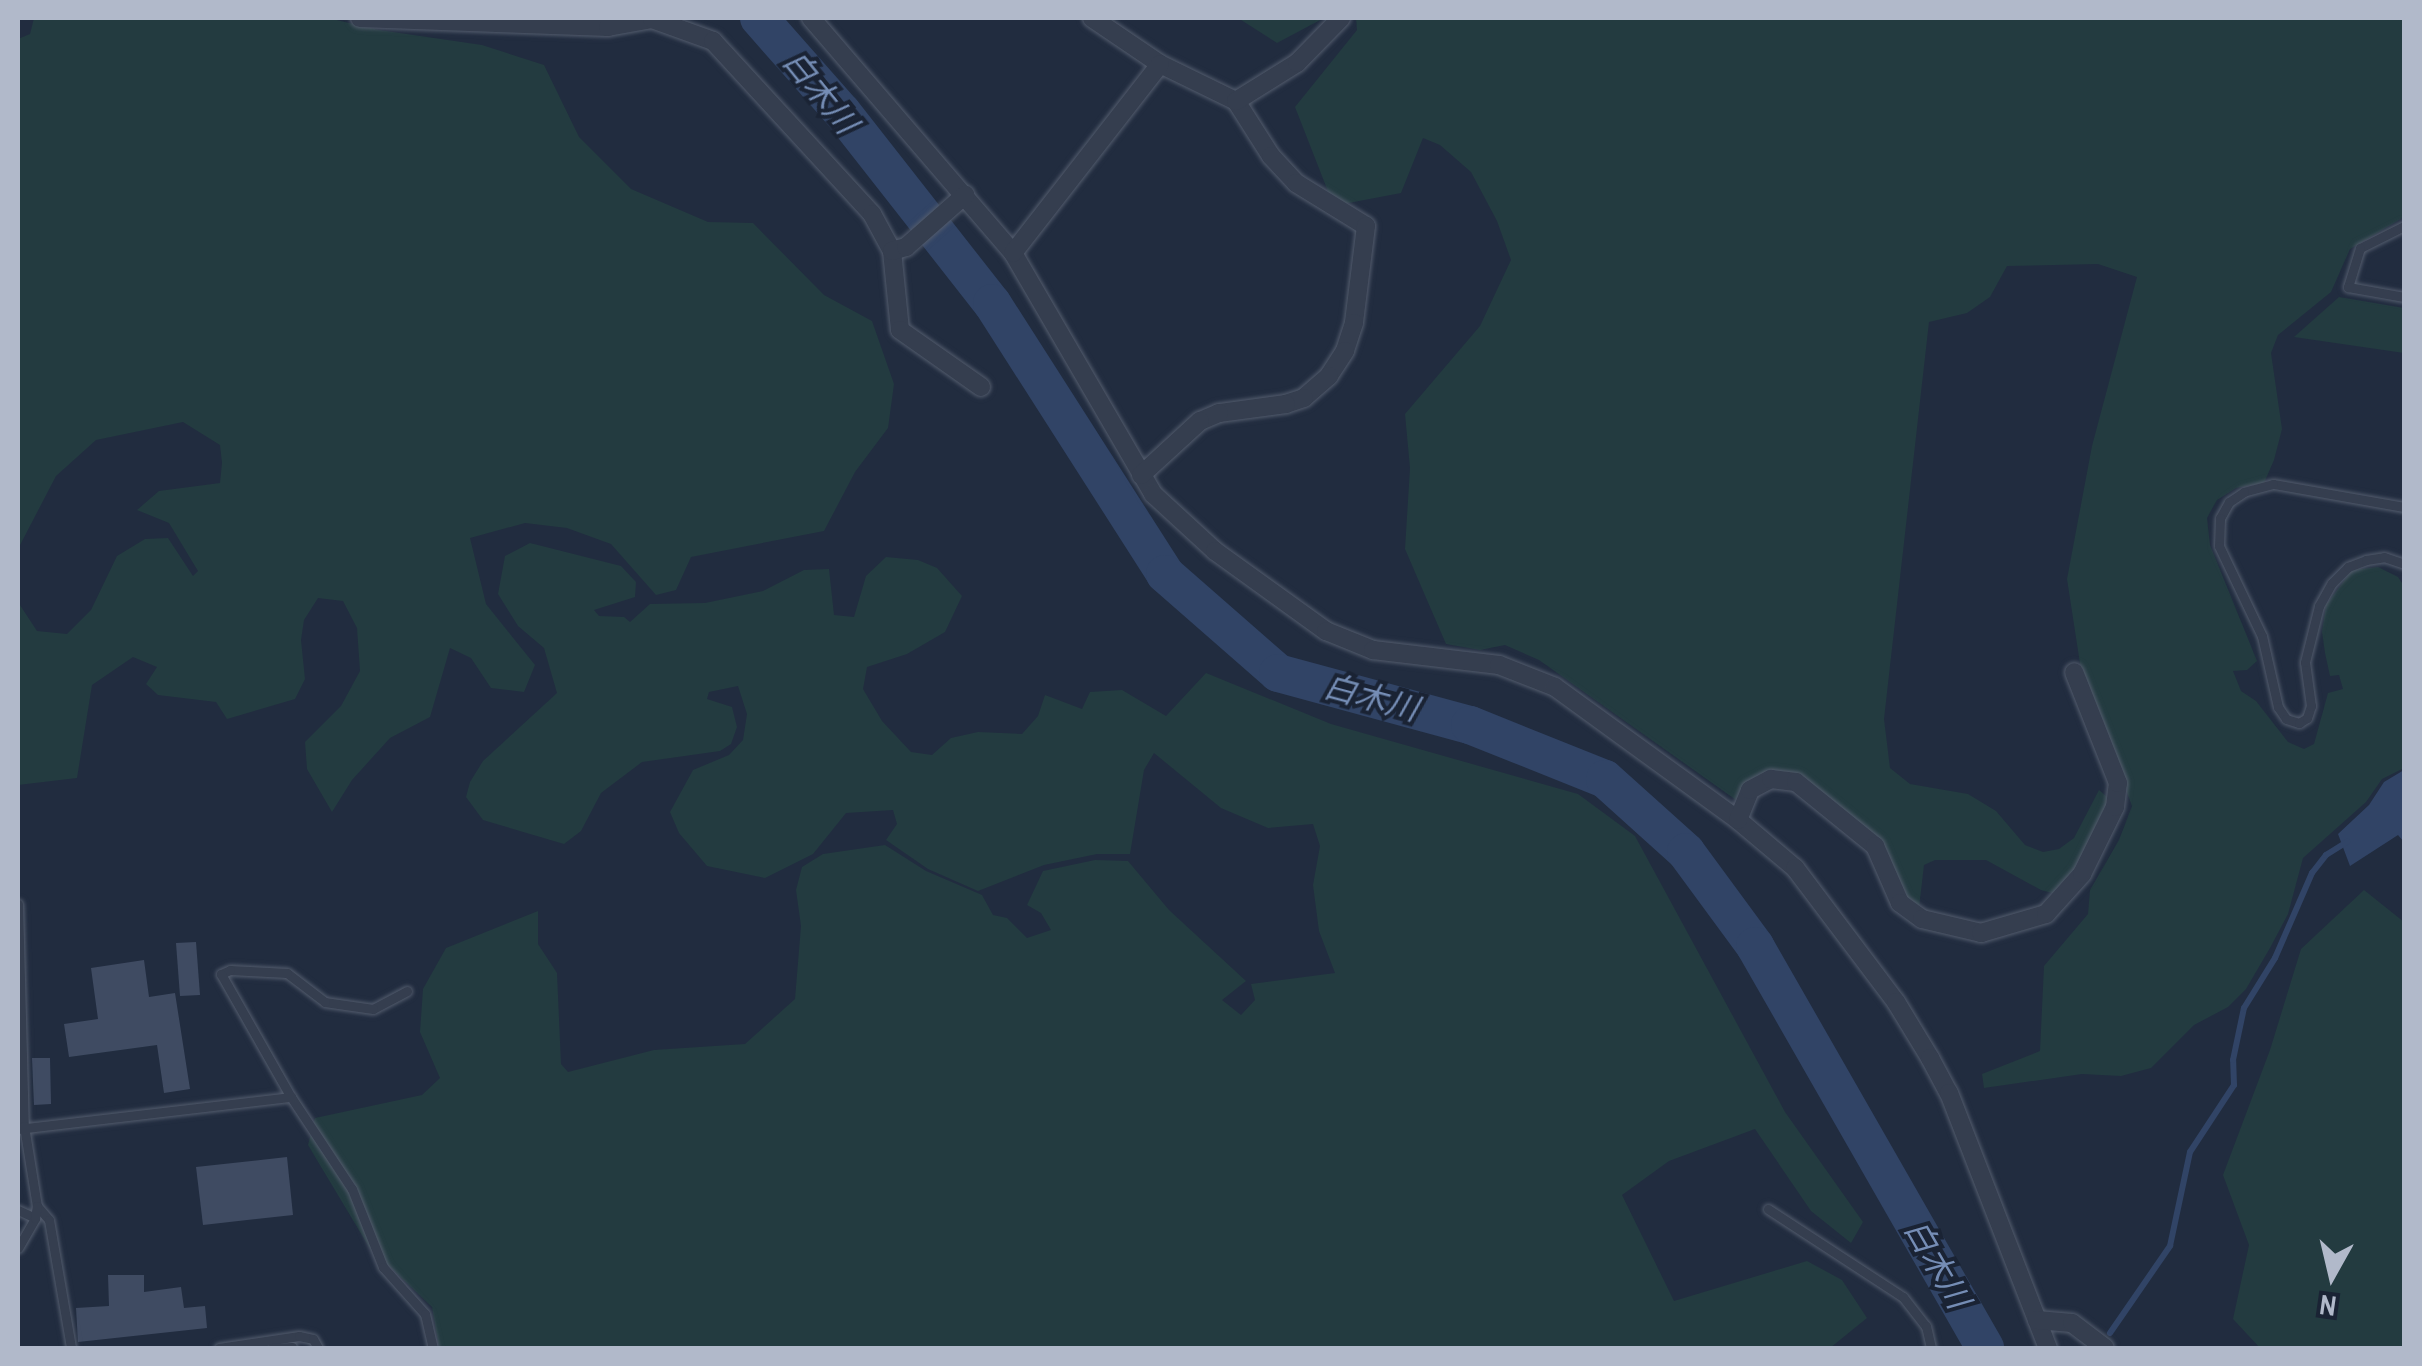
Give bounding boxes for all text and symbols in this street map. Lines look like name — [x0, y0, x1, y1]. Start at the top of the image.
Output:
water label: 白木川 — [775, 43, 865, 141]
water label: 白木川 — [1320, 667, 1422, 729]
water label: 白木川 — [1896, 1213, 1978, 1315]
north arrow — [2282, 1226, 2382, 1326]
text: N — [2317, 1286, 2339, 1326]

